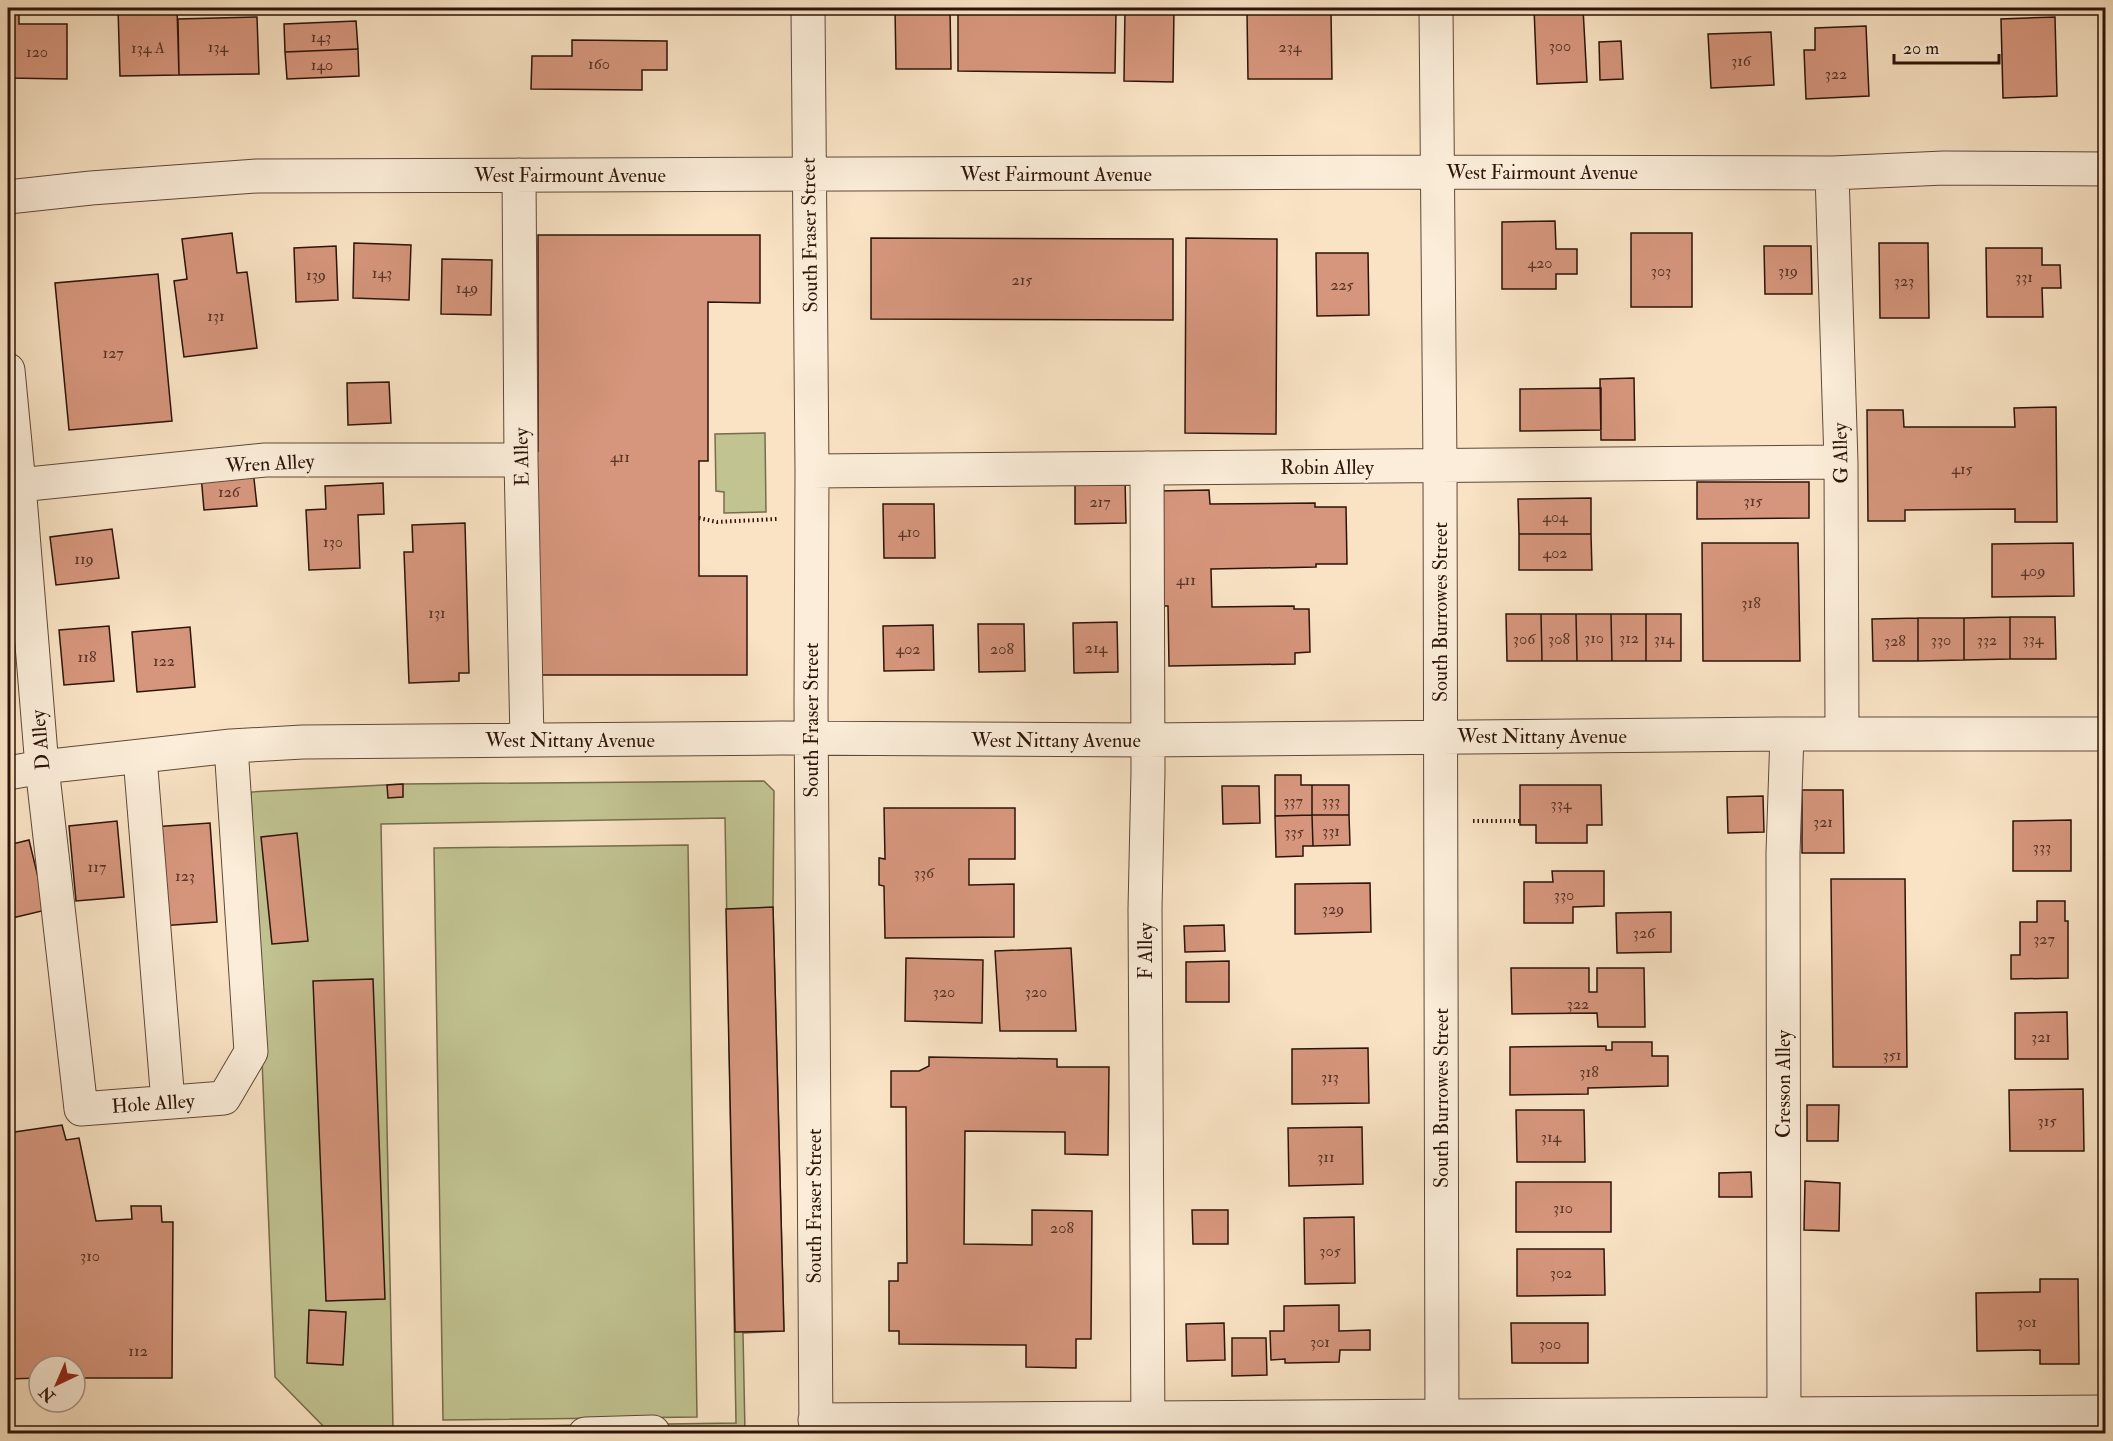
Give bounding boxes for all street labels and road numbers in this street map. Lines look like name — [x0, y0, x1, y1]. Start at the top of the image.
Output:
street label: South Fraser Street — [796, 157, 823, 313]
street label: West Fairmount Avenue — [1445, 160, 1638, 185]
street label: West Fairmount Avenue — [959, 162, 1152, 187]
street label: West Fairmount Avenue — [473, 163, 666, 188]
street label: G Alley — [1827, 421, 1854, 484]
street label: E Alley — [508, 426, 535, 487]
street label: Wren Alley — [224, 449, 316, 478]
street label: Robin Alley — [1280, 455, 1375, 480]
street label: South Burrowes Street — [1428, 522, 1453, 702]
street label: South Fraser Street — [799, 642, 824, 798]
street label: D Alley — [25, 708, 56, 771]
street label: West Nittany Avenue — [1456, 724, 1627, 749]
street label: West Nittany Avenue — [484, 728, 655, 753]
street label: West Nittany Avenue — [970, 728, 1141, 753]
street label: F Alley — [1133, 921, 1158, 979]
street label: South Burrowes Street — [1429, 1008, 1454, 1188]
street label: Cresson Alley — [1771, 1029, 1796, 1138]
street label: Hole Alley — [111, 1088, 197, 1119]
street label: South Fraser Street — [802, 1128, 827, 1284]

